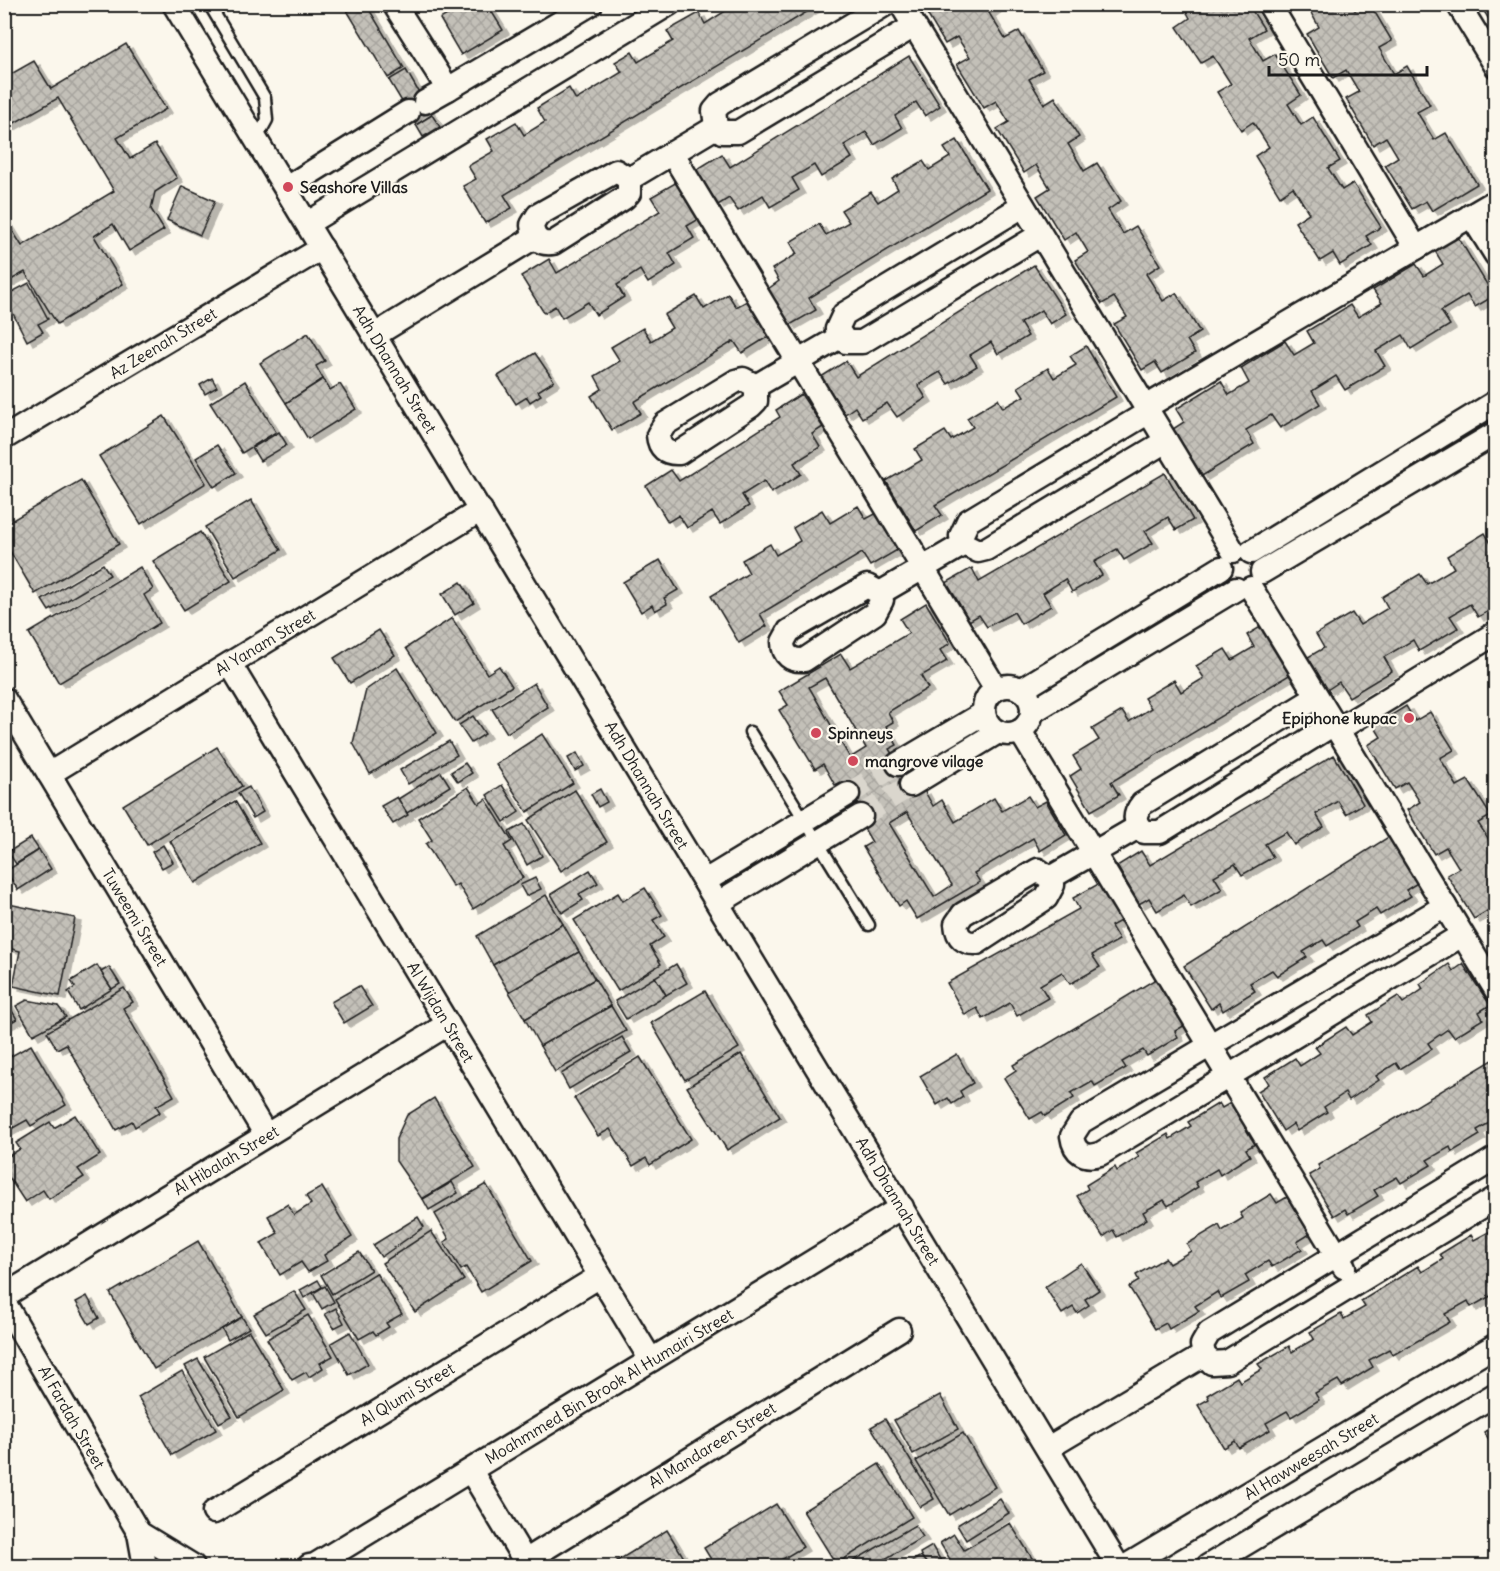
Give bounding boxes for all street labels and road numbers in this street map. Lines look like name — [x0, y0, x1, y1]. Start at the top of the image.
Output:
street label: Adh Dhannah Street — [349, 301, 441, 437]
street label: Az Zeenah Street — [106, 303, 221, 383]
street label: Al Yanam Street — [211, 604, 319, 680]
street label: Adh Dhannah Street — [601, 717, 693, 853]
street label: Tuweemi Street — [98, 864, 172, 970]
street label: Al Wijdan Street — [403, 958, 479, 1066]
street label: Al Hibalah Street — [170, 1120, 283, 1199]
street label: Adh Dhannah Street — [852, 1133, 944, 1269]
street label: Moahmmed Bin Brook Al Humairi Street — [481, 1303, 737, 1468]
street label: Al Qlumi Street — [356, 1358, 458, 1430]
street label: Al Fardah Street — [34, 1362, 110, 1473]
street label: Al Mandareen Street — [645, 1397, 780, 1492]
street label: Al Hawweesah Street — [1240, 1408, 1382, 1504]

